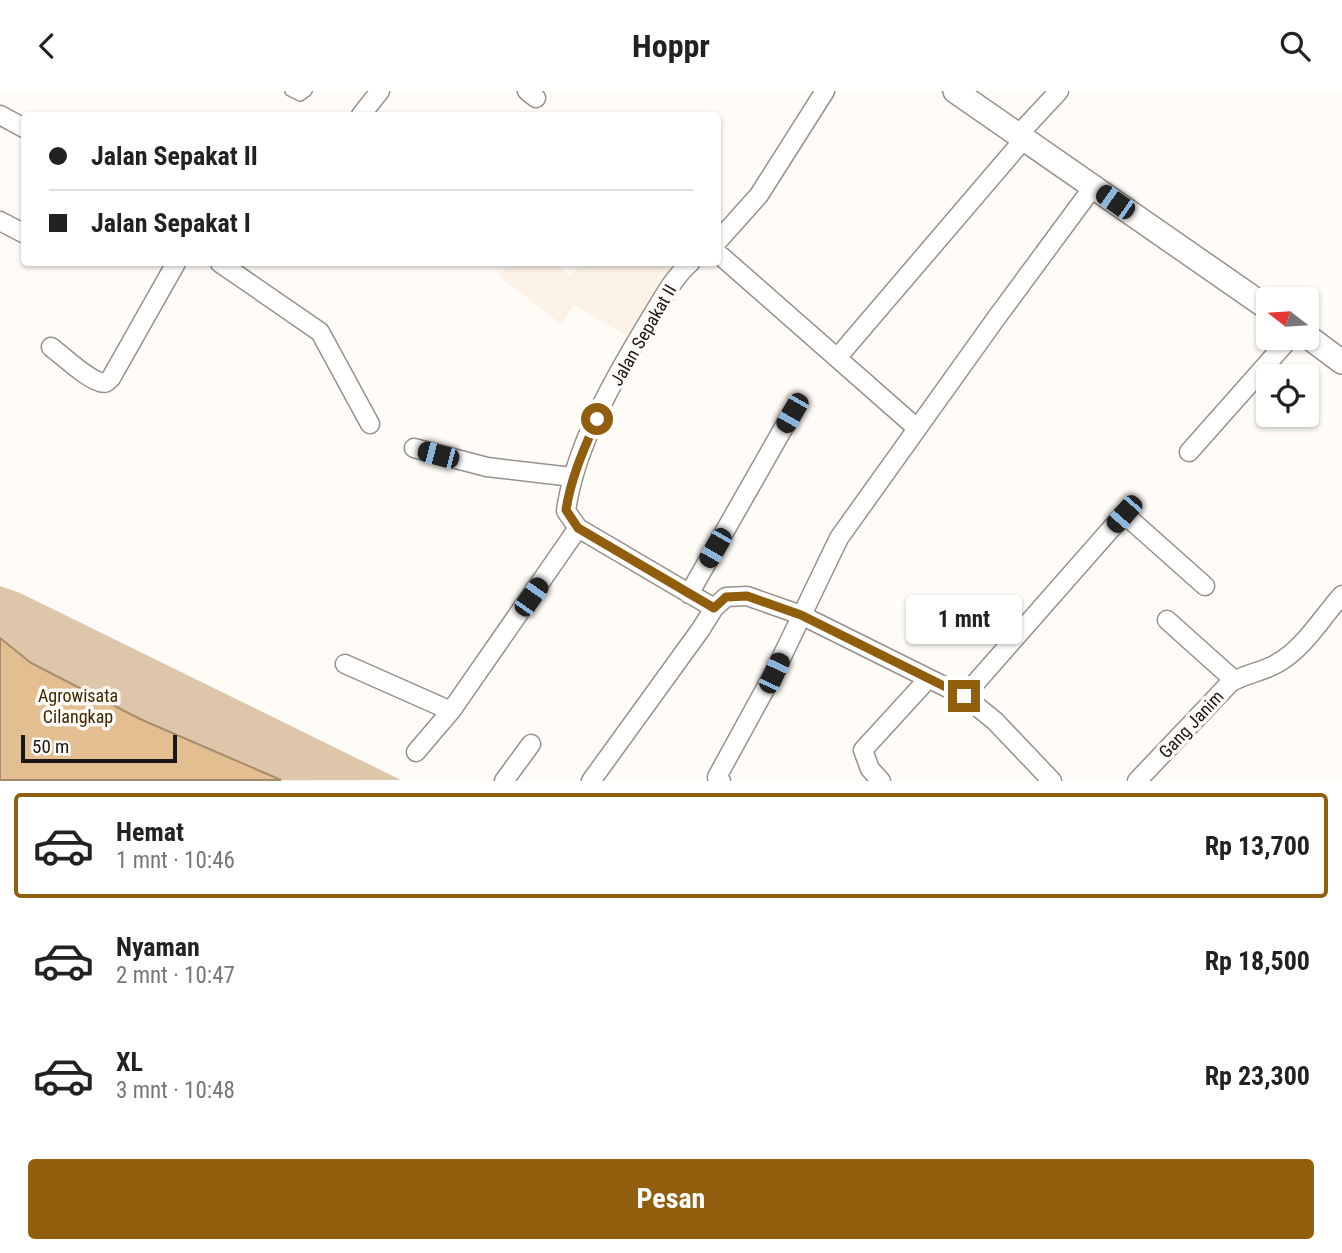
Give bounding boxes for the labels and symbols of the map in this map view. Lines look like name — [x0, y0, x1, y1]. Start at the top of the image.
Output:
car — [1092, 181, 1139, 223]
street label: Jalan Sepakat II — [606, 281, 680, 389]
north arrow — [1256, 287, 1320, 350]
car — [773, 390, 812, 436]
route start — [581, 403, 613, 435]
car — [415, 439, 462, 471]
car — [1103, 491, 1146, 537]
car — [696, 525, 735, 571]
car — [511, 574, 552, 620]
callout: 1 mnt — [906, 595, 1022, 643]
car — [756, 650, 793, 696]
route end — [948, 680, 980, 712]
park label: Agrowisata Cilangkap — [38, 685, 118, 727]
street label: Gang Janim — [1154, 686, 1228, 762]
scale bar — [21, 731, 177, 763]

